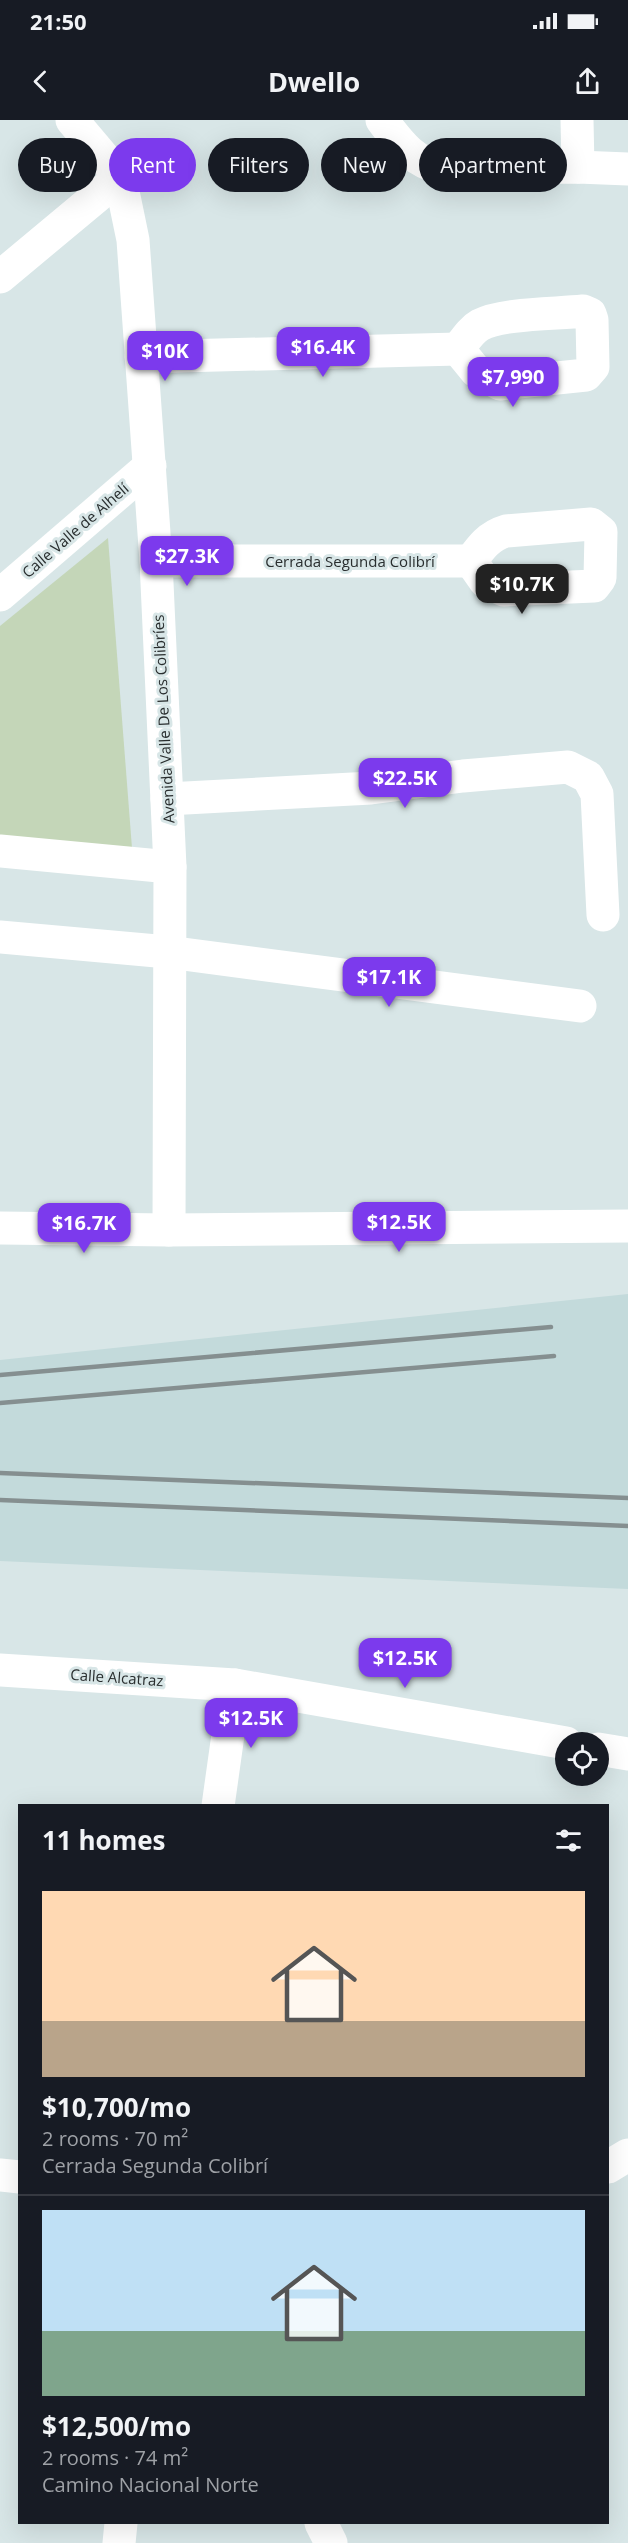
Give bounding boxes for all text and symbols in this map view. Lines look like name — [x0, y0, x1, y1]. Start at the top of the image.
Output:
text: 21:50 — [30, 6, 87, 36]
text: Dwello — [268, 63, 360, 100]
icon: back — [24, 65, 57, 98]
icon: share — [571, 65, 604, 98]
chip: Buy — [18, 138, 97, 192]
chip: Rent — [109, 138, 196, 192]
chip: Filters — [208, 138, 309, 192]
chip: New — [321, 138, 407, 192]
chip: Apartment — [419, 138, 567, 192]
pin: $16.4K — [274, 327, 372, 378]
pin: $10K — [129, 331, 201, 382]
text: $16.4K — [291, 333, 355, 360]
text: $10K — [141, 337, 189, 364]
pin: $7,990 — [464, 357, 562, 408]
text: $7,990 — [482, 363, 544, 390]
street label: Calle Valle de Alhelí — [18, 477, 133, 582]
pin: $27.3K — [138, 536, 236, 587]
text: $27.3K — [155, 542, 219, 569]
street label: Cerrada Segunda Colibrí — [265, 551, 436, 571]
pin: $10.7K — [473, 564, 571, 615]
text: $10.7K — [490, 570, 554, 597]
street label: Avenida Valle De Los Colibríes — [148, 614, 178, 824]
pin: $22.5K — [356, 758, 454, 809]
text: $22.5K — [373, 764, 437, 791]
pin: $17.1K — [340, 957, 438, 1008]
text: $17.1K — [357, 963, 421, 990]
pin: $12.5K — [350, 1202, 448, 1253]
pin: $16.7K — [35, 1203, 133, 1254]
text: $12.5K — [367, 1208, 431, 1235]
text: $16.7K — [52, 1209, 116, 1236]
pin: $12.5K — [356, 1638, 454, 1689]
text: $12.5K — [373, 1644, 437, 1671]
street label: Calle Alcatraz — [70, 1664, 164, 1690]
pin: $12.5K — [202, 1698, 300, 1749]
text: $12.5K — [219, 1704, 283, 1731]
map controls — [555, 1732, 609, 1786]
button: locate — [555, 1732, 609, 1786]
text: 11 homes — [42, 1822, 166, 1858]
icon: filters — [552, 1824, 585, 1857]
icon: home — [260, 1930, 368, 2038]
text: $10,700/mo — [42, 2089, 191, 2125]
text: 2 rooms · 70 m² — [42, 2125, 188, 2152]
text: Cerrada Segunda Colibrí — [42, 2152, 268, 2179]
icon: home — [260, 2249, 368, 2357]
text: $12,500/mo — [42, 2408, 191, 2444]
text: 2 rooms · 74 m² — [42, 2444, 188, 2471]
text: Camino Nacional Norte — [42, 2471, 259, 2498]

